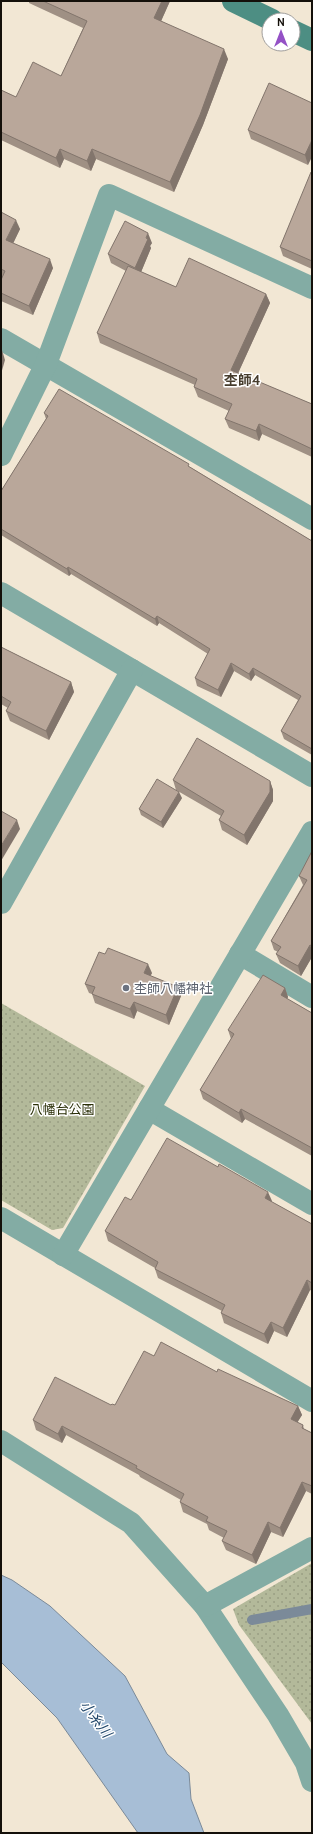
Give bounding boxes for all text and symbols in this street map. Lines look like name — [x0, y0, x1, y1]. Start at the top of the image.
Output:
north arrow — [261, 12, 301, 52]
text: N — [277, 15, 285, 29]
district label: 杢師4 — [224, 371, 260, 389]
place label: 杢師八幡神社 — [134, 980, 212, 996]
marker: 杢師八幡神社 — [121, 983, 131, 993]
park label: 八幡台公園 — [29, 1101, 95, 1117]
water label: 小糸川 — [76, 1697, 117, 1743]

